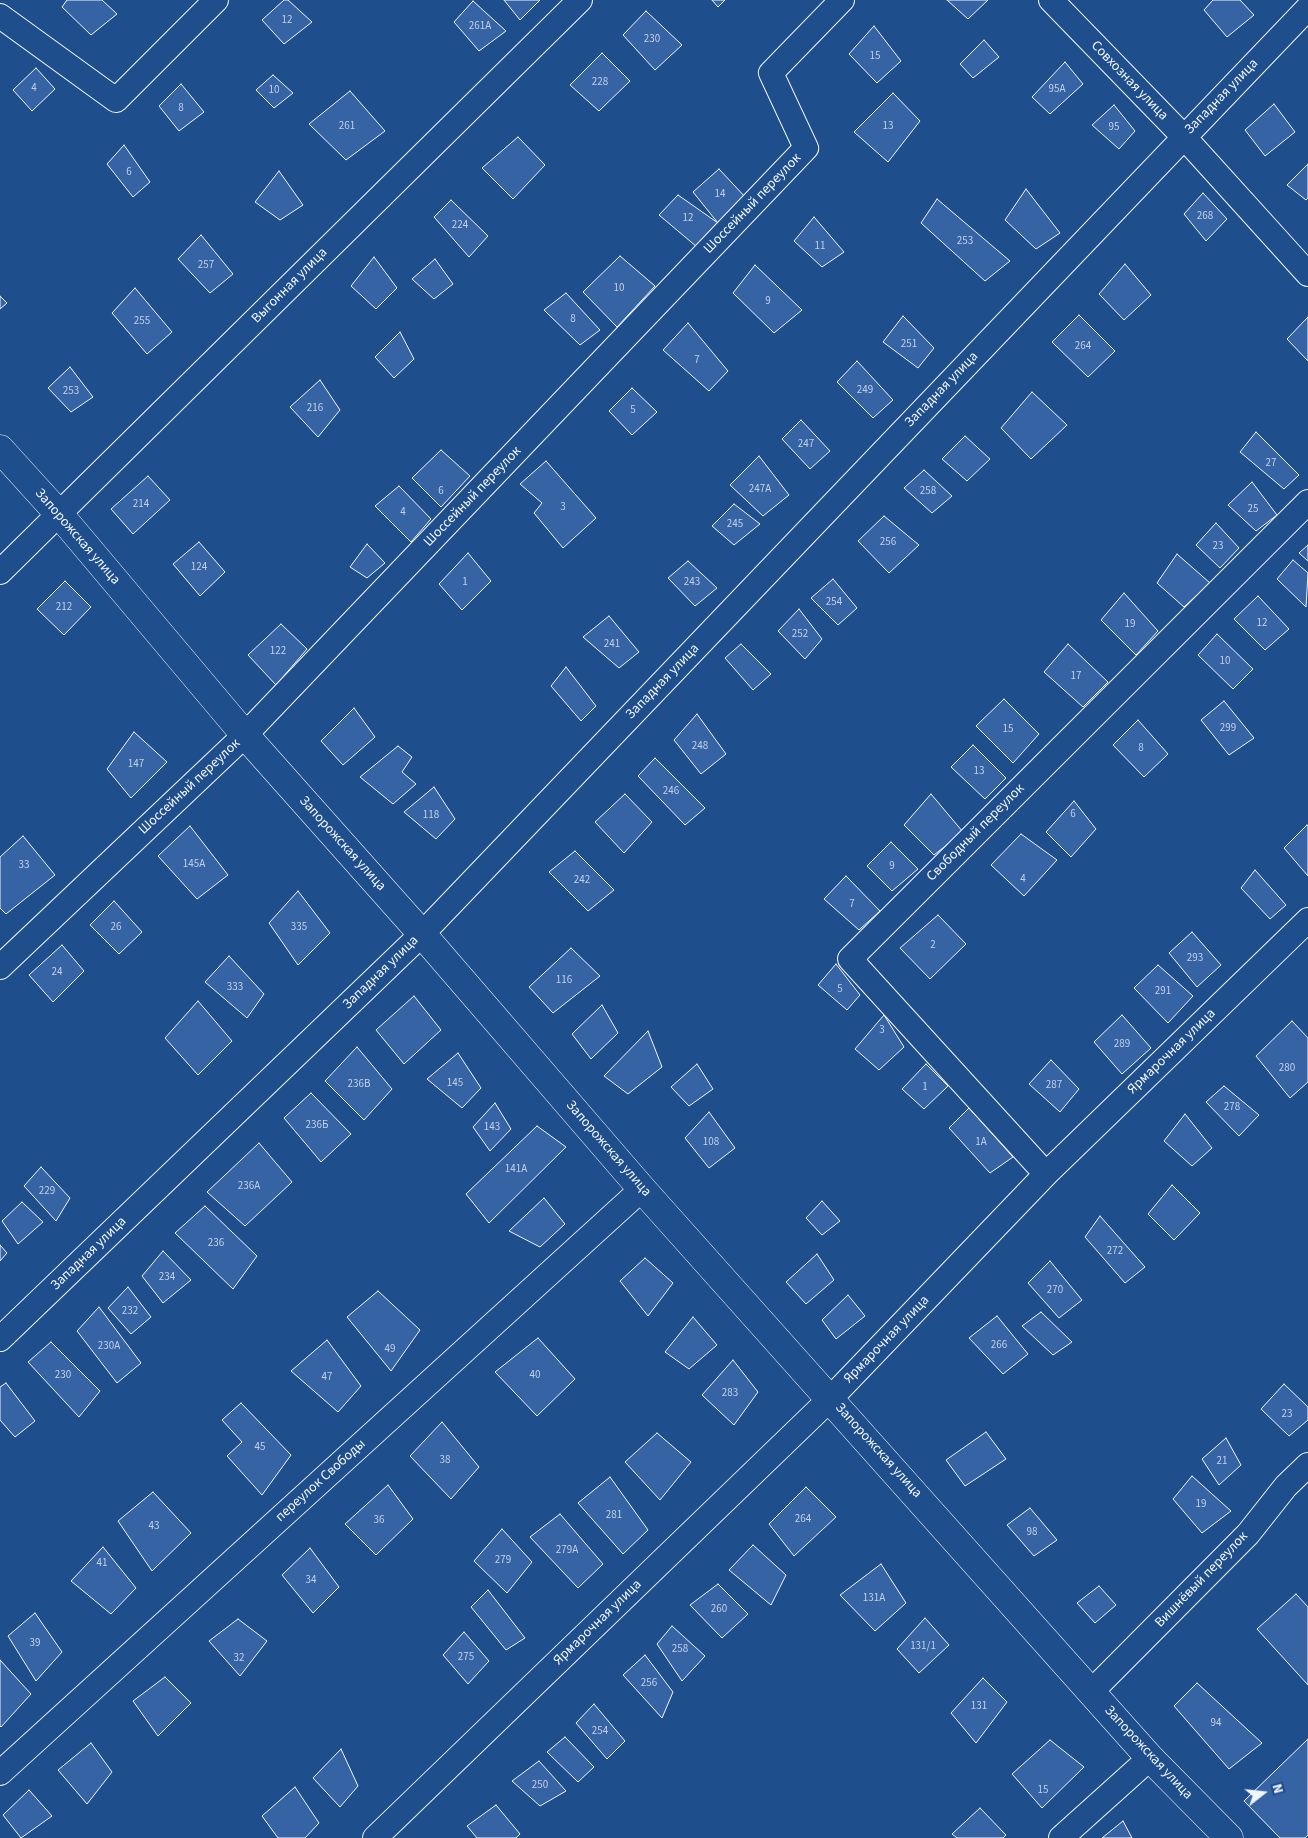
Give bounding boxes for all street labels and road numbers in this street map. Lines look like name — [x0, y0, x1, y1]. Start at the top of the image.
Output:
street label: Совхозная улица — [1087, 38, 1171, 124]
street label: Западная улица — [1182, 56, 1262, 138]
street label: Шоссейный переулок — [701, 150, 805, 258]
street label: Выгонная улица — [249, 245, 331, 327]
street label: Западная улица — [902, 349, 982, 431]
street label: Шоссейный переулок — [421, 443, 525, 551]
street label: Запорожская улица — [31, 486, 123, 588]
street label: Западная улица — [623, 641, 703, 723]
street label: Шоссейный переулок — [136, 736, 244, 838]
street label: Свободный переулок — [924, 781, 1028, 885]
street label: Запорожская улица — [295, 793, 389, 895]
street label: Западная улица — [340, 933, 422, 1013]
street label: Ярмарочная улица — [1124, 1006, 1220, 1098]
street label: Запорожская улица — [562, 1098, 654, 1200]
street label: Западная улица — [48, 1214, 130, 1294]
street label: Ярмарочная улица — [841, 1292, 933, 1388]
street label: Запорожская улица — [831, 1400, 925, 1502]
street label: переулок Свободы — [272, 1436, 370, 1526]
street label: Вишнёвый переулок — [1152, 1529, 1252, 1631]
street label: Ярмарочная улица — [550, 1577, 646, 1669]
street label: Запорожская улица — [1100, 1703, 1196, 1803]

